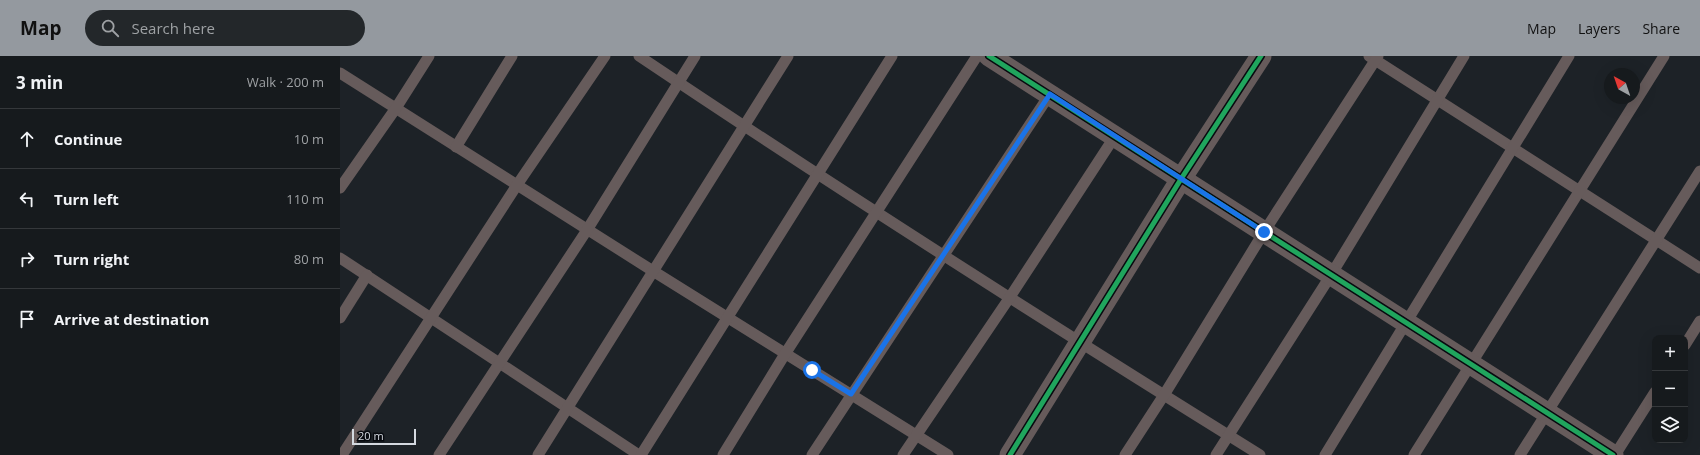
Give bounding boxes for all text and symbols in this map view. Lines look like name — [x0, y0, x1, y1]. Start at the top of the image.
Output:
search box — [85, 10, 365, 46]
text: Map — [20, 15, 61, 41]
icon: search — [99, 17, 121, 39]
text: Search here — [131, 18, 215, 38]
text: Map — [1527, 19, 1556, 38]
text: Layers — [1578, 19, 1620, 38]
text: Share — [1642, 19, 1680, 38]
north arrow — [1604, 68, 1640, 104]
text: 3 min — [16, 71, 63, 94]
text: Walk · 200 m — [247, 73, 324, 91]
icon: ahead — [16, 128, 38, 150]
text: Continue — [54, 129, 122, 149]
text: 10 m — [294, 130, 324, 148]
icon: left — [16, 188, 38, 210]
text: Turn left — [54, 189, 119, 209]
text: 110 m — [286, 190, 324, 208]
route end — [1255, 223, 1273, 241]
icon: right — [16, 248, 38, 270]
text: Turn right — [54, 249, 129, 269]
text: 80 m — [294, 250, 324, 268]
icon: arrive — [16, 308, 38, 330]
text: Arrive at destination — [54, 309, 209, 329]
map controls — [1652, 335, 1688, 443]
button: + — [1652, 335, 1688, 371]
route start — [803, 361, 821, 379]
button: − — [1652, 371, 1688, 407]
button: layers — [1652, 407, 1688, 443]
scale bar — [352, 427, 416, 446]
text: 20 m — [358, 428, 384, 443]

